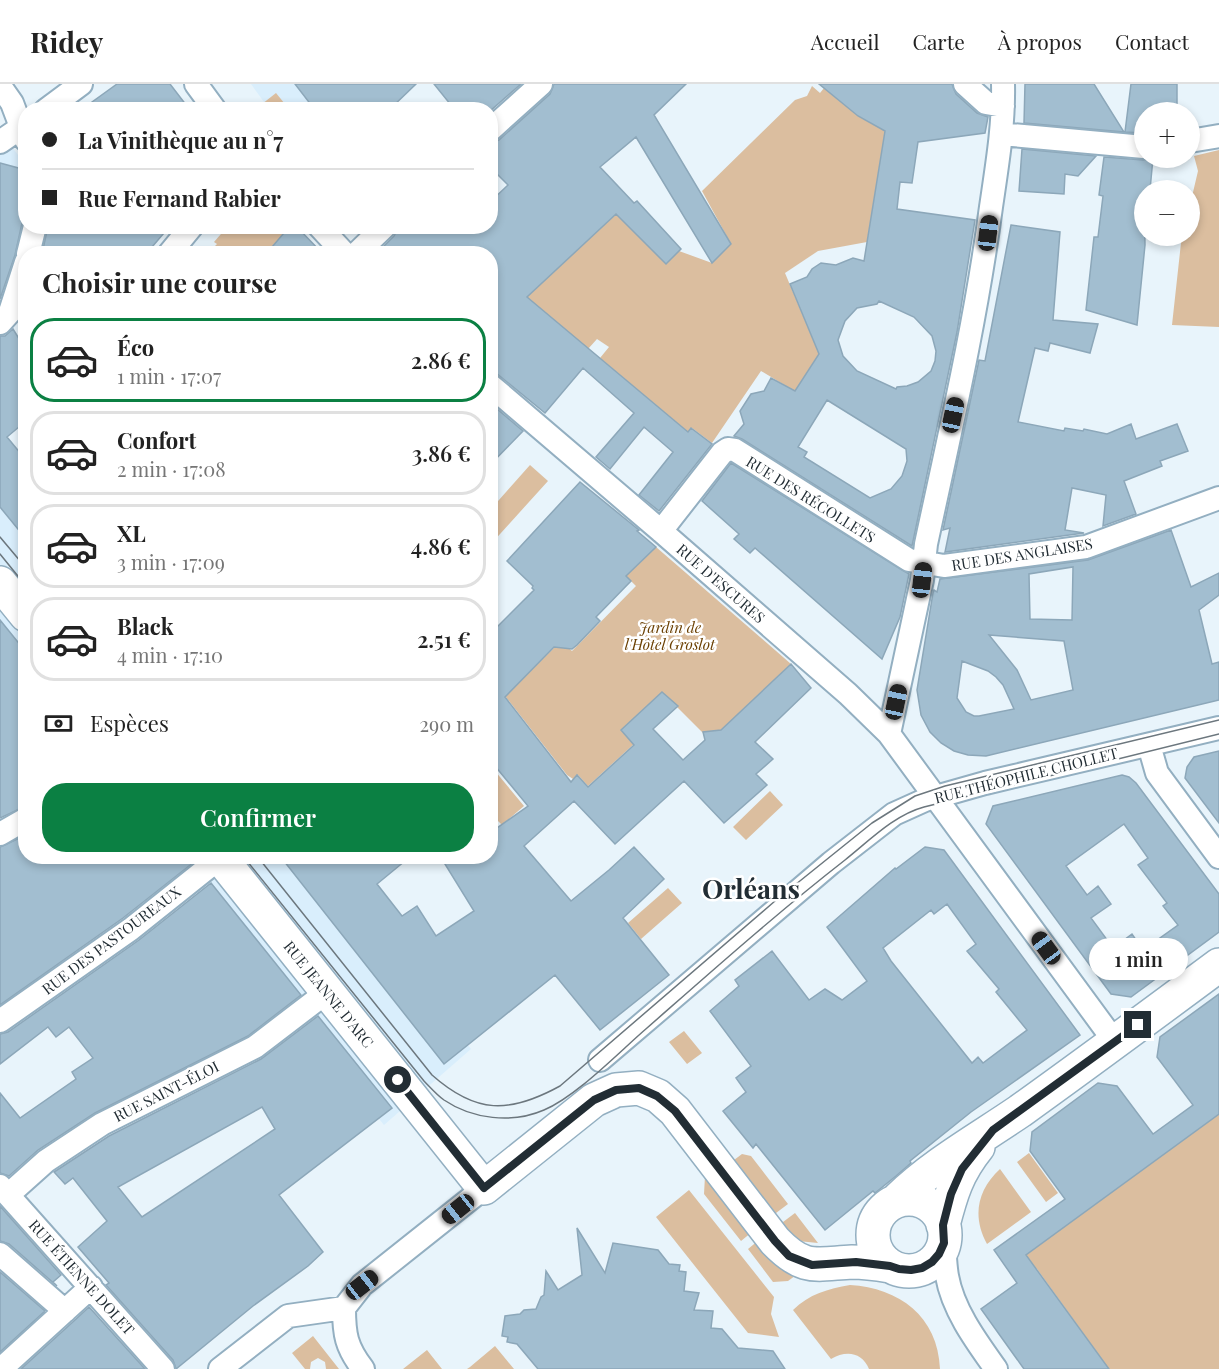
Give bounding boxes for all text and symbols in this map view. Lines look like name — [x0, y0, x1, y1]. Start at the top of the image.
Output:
text: Ridey — [30, 23, 103, 60]
text: Accueil — [811, 27, 879, 55]
text: Carte — [912, 27, 965, 55]
text: À propos — [998, 27, 1082, 55]
text: Contact — [1115, 27, 1189, 55]
map controls — [1134, 102, 1200, 246]
button: + — [1134, 102, 1200, 168]
text: La Vinithèque au n°7 — [78, 125, 283, 155]
button: − — [1134, 180, 1200, 246]
text: Rue Fernand Rabier — [78, 183, 281, 213]
car — [977, 214, 999, 252]
text: Choisir une course — [42, 264, 277, 300]
text: Éco — [117, 332, 154, 362]
icon: car — [45, 333, 99, 387]
text: 2.86 € — [411, 345, 471, 375]
text: 1 min · 17:07 — [117, 362, 221, 389]
car — [940, 396, 966, 434]
text: Confort — [117, 425, 196, 455]
icon: car — [45, 426, 99, 480]
text: 3.86 € — [412, 438, 471, 468]
street label: RUE DES RÉCOLLETS — [743, 451, 879, 547]
text: 2 min · 17:08 — [117, 455, 226, 482]
text: XL — [117, 518, 146, 548]
icon: car — [45, 519, 99, 573]
text: 4.86 € — [411, 531, 471, 561]
street label: RUE DES ANGLAISES — [950, 533, 1094, 575]
street label: RUE D'ESCURES — [672, 539, 770, 627]
text: 3 min · 17:09 — [117, 548, 225, 575]
car — [911, 561, 933, 599]
text: Black — [117, 611, 174, 641]
icon: car — [45, 612, 99, 666]
park label: Jardin de l'Hôtel Groslot — [625, 617, 716, 654]
text: 2.51 € — [417, 624, 471, 654]
text: 4 min · 17:10 — [117, 641, 223, 668]
car — [883, 683, 909, 721]
icon: cash — [42, 707, 75, 740]
text: Espèces — [90, 708, 169, 738]
text: 290 m — [420, 710, 474, 737]
street label: RUE THÉOPHILE CHOLLET — [932, 742, 1120, 808]
button: Confirmer — [42, 783, 474, 852]
district label: Orléans — [702, 870, 800, 906]
street label: RUE DES PASTOUREAUX — [38, 881, 185, 999]
car — [1028, 928, 1064, 968]
street label: RUE JEANNE D'ARC — [280, 936, 378, 1052]
callout: 1 min — [1088, 938, 1188, 980]
text: 1 min — [1114, 945, 1163, 972]
route end — [1124, 1011, 1151, 1038]
street label: RUE SAINT-ÉLOI — [110, 1056, 222, 1126]
route start — [384, 1066, 411, 1093]
car — [438, 1191, 478, 1227]
street label: RUE ÉTIENNE DOLET — [25, 1215, 139, 1339]
car — [342, 1267, 382, 1303]

